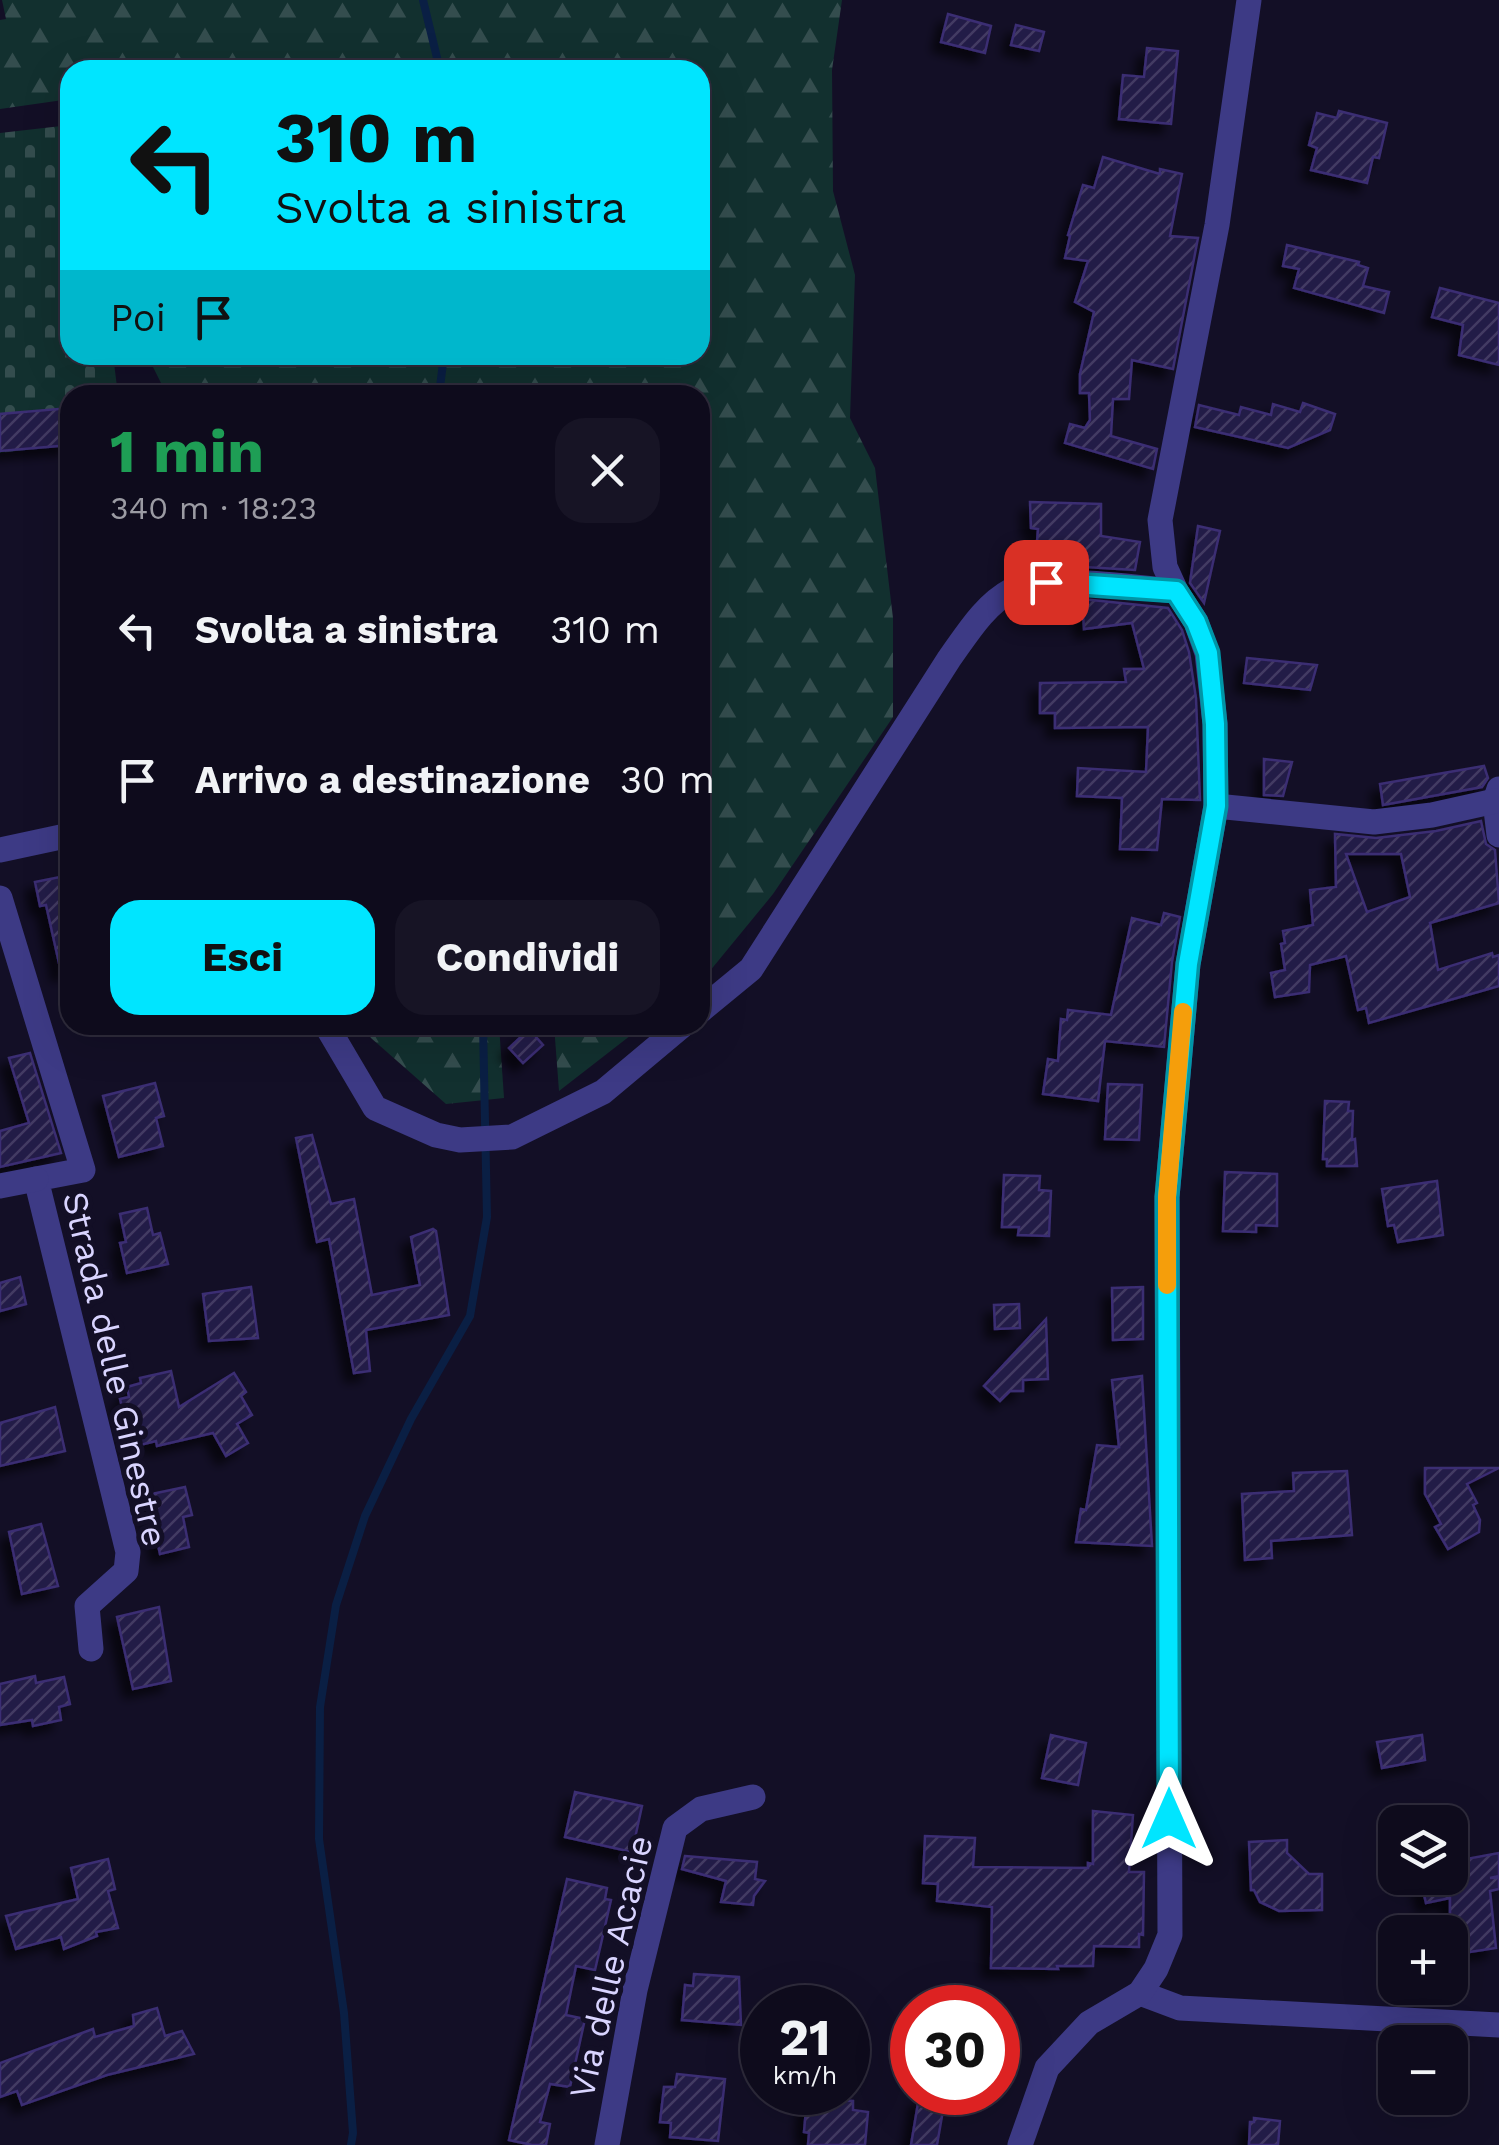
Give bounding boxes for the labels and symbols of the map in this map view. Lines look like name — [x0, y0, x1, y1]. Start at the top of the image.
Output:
pin — [1004, 540, 1089, 625]
street label: Strada delle Ginestre — [54, 1188, 176, 1550]
position arrow — [1117, 1767, 1221, 1871]
street label: Via delle Acacie — [560, 1831, 662, 2103]
speed limit sign: 30 — [890, 1985, 1020, 2115]

